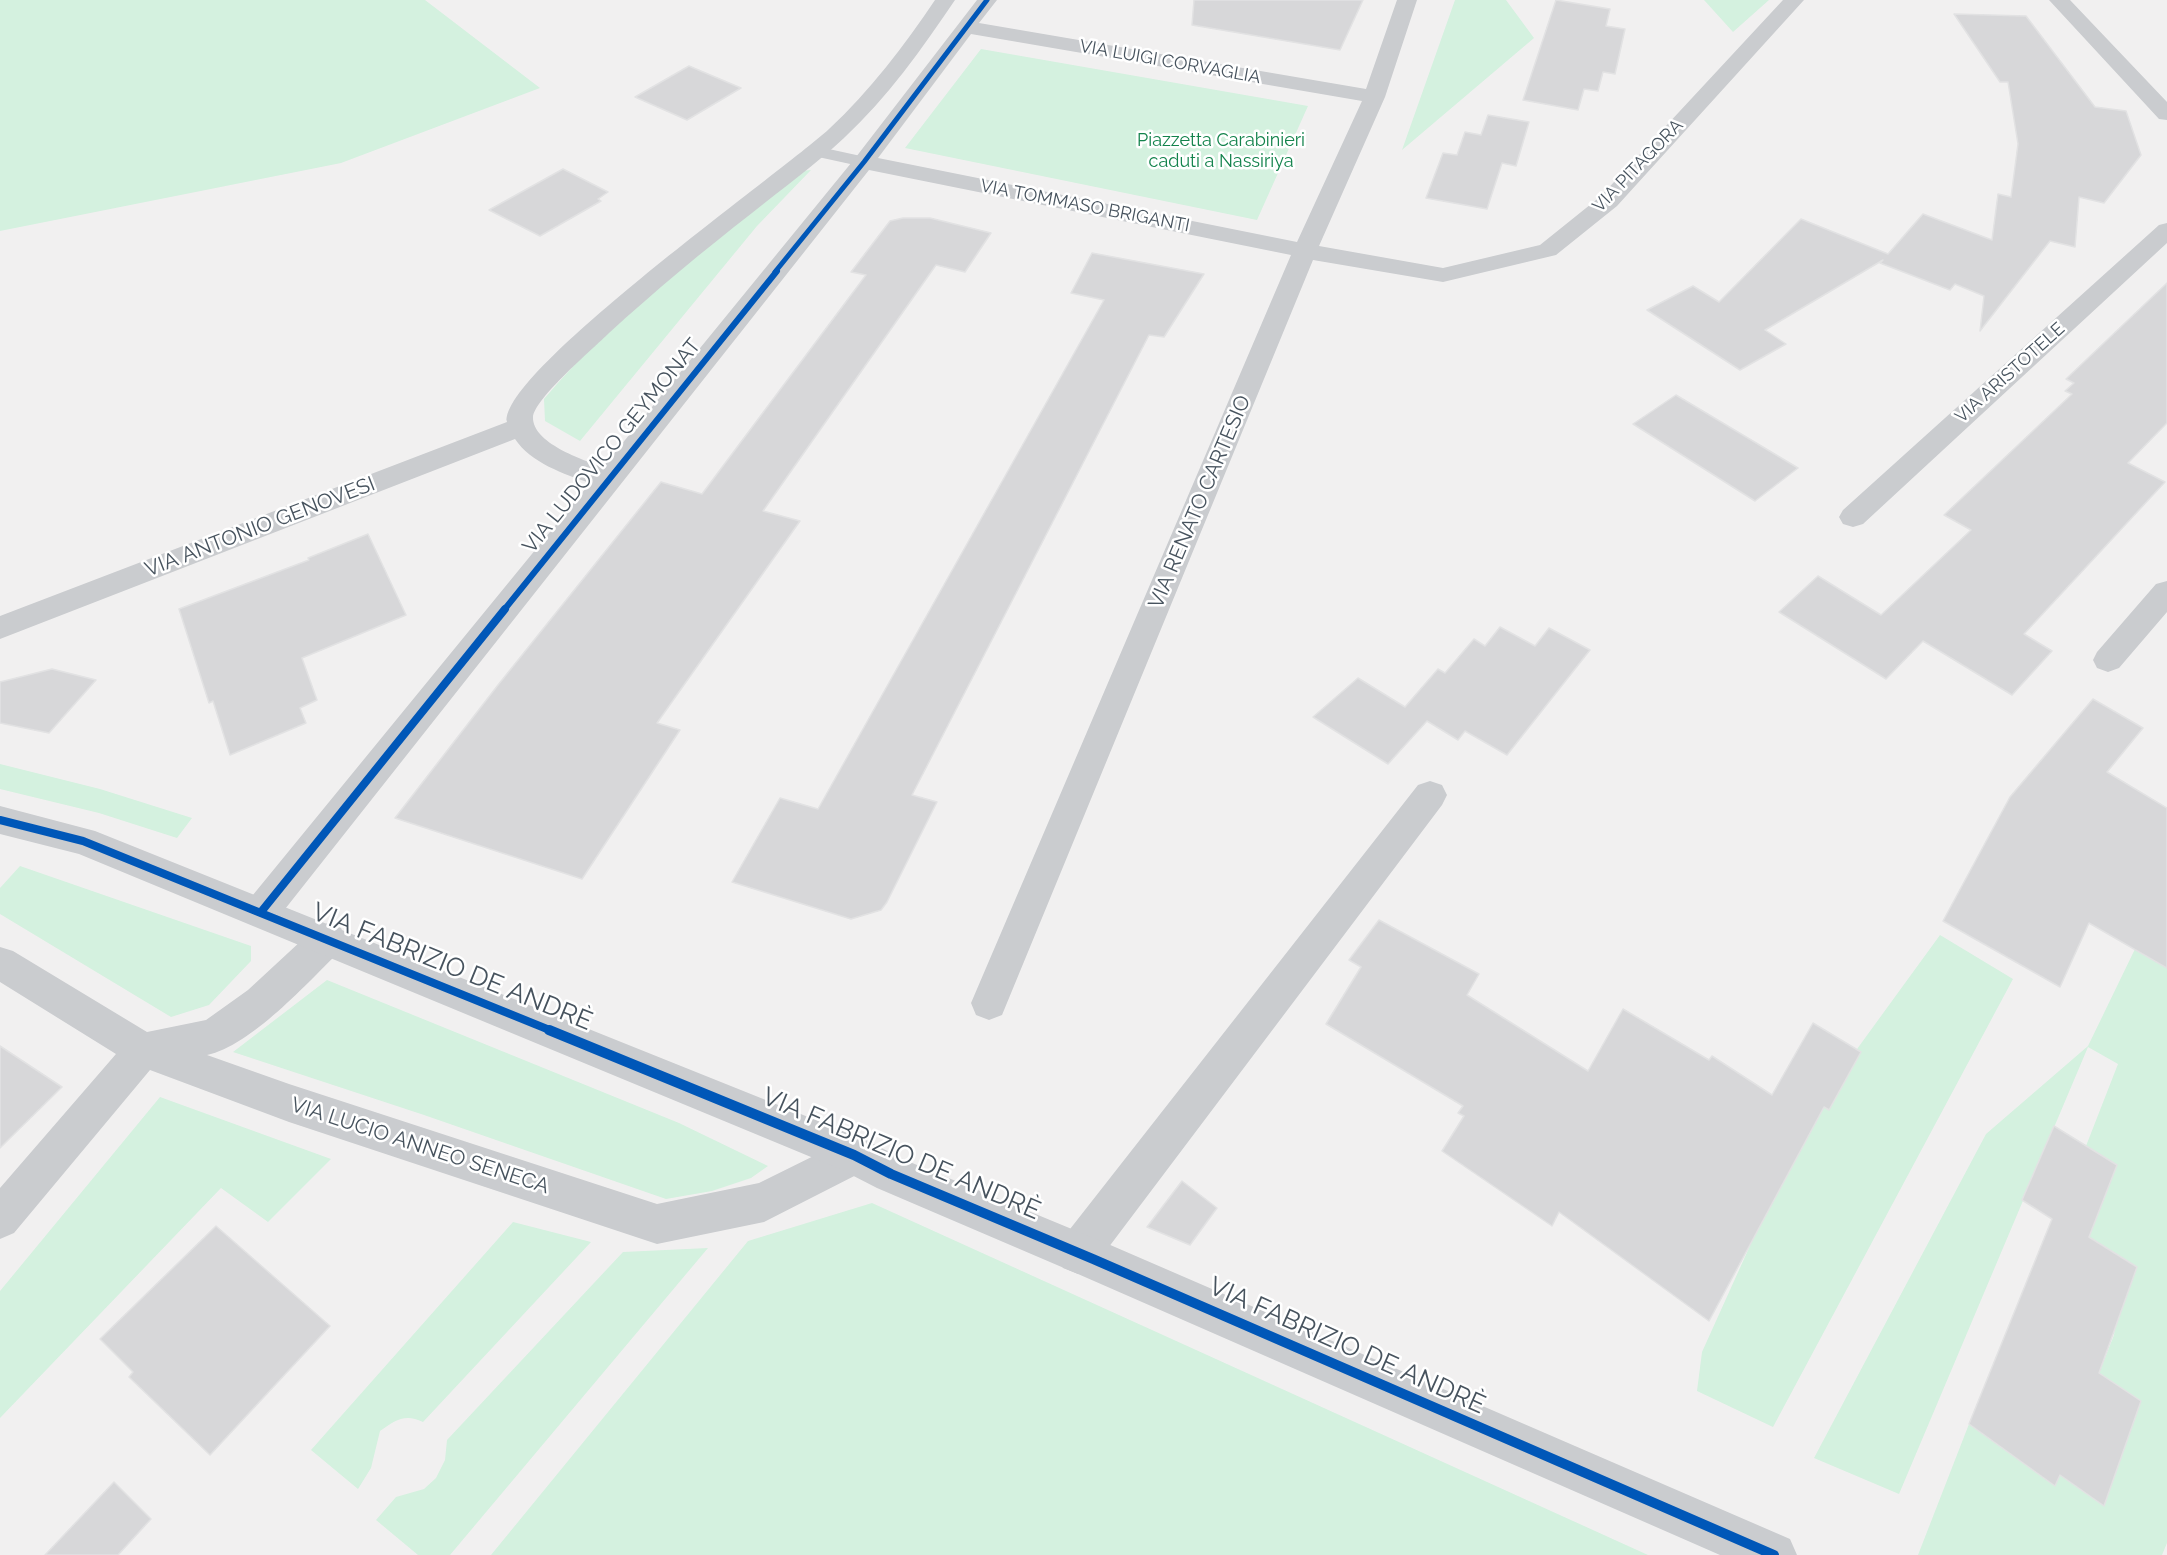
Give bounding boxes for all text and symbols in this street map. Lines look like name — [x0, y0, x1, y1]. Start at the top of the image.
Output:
street label: VIA LUIGI CORVAGLIA — [1078, 35, 1262, 89]
street label: VIA PITAGORA — [1588, 115, 1688, 217]
park label: Piazzetta Carabinieri caduti a Nassiriya — [1137, 130, 1305, 172]
street label: VIA TOMMASO BRIGANTI — [979, 175, 1191, 237]
street label: VIA ARISTOTELE — [1951, 318, 2069, 428]
street label: VIA LUDOVICO GEYMONAT — [518, 334, 706, 558]
street label: VIA RENATO CARTESIO — [1144, 392, 1256, 612]
street label: VIA ANTONIO GENOVESI — [141, 471, 379, 583]
street label: VIA FABRIZIO DE ANDRÈ — [307, 896, 597, 1038]
street label: VIA FABRIZIO DE ANDRÈ — [757, 1081, 1045, 1227]
street label: VIA LUCIO ANNEO SENECA — [288, 1092, 552, 1200]
street label: VIA FABRIZIO DE ANDRÈ — [1204, 1271, 1490, 1421]

